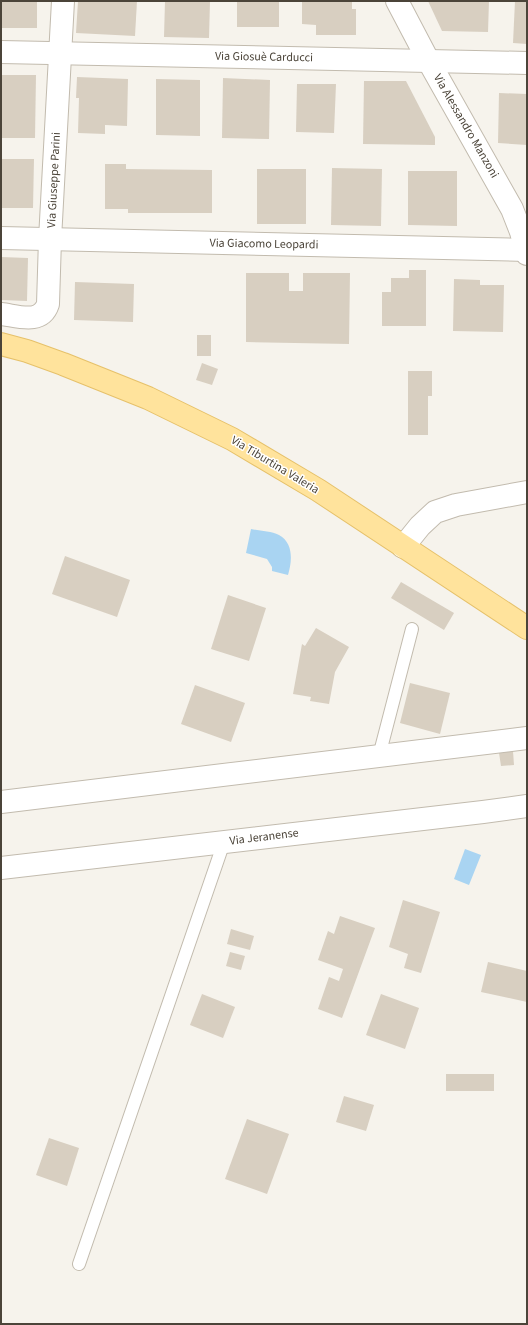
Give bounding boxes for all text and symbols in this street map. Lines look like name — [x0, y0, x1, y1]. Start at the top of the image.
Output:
street label: Via Giosuè Carducci — [215, 48, 313, 66]
street label: Via Alessandro Manzoni — [429, 71, 503, 181]
street label: Via Giuseppe Parini — [43, 132, 65, 228]
street label: Via Giacomo Leopardi — [209, 235, 319, 253]
street label: Via Tiburtina Valeria — [228, 432, 322, 498]
street label: Via Jeranense — [229, 824, 299, 850]

